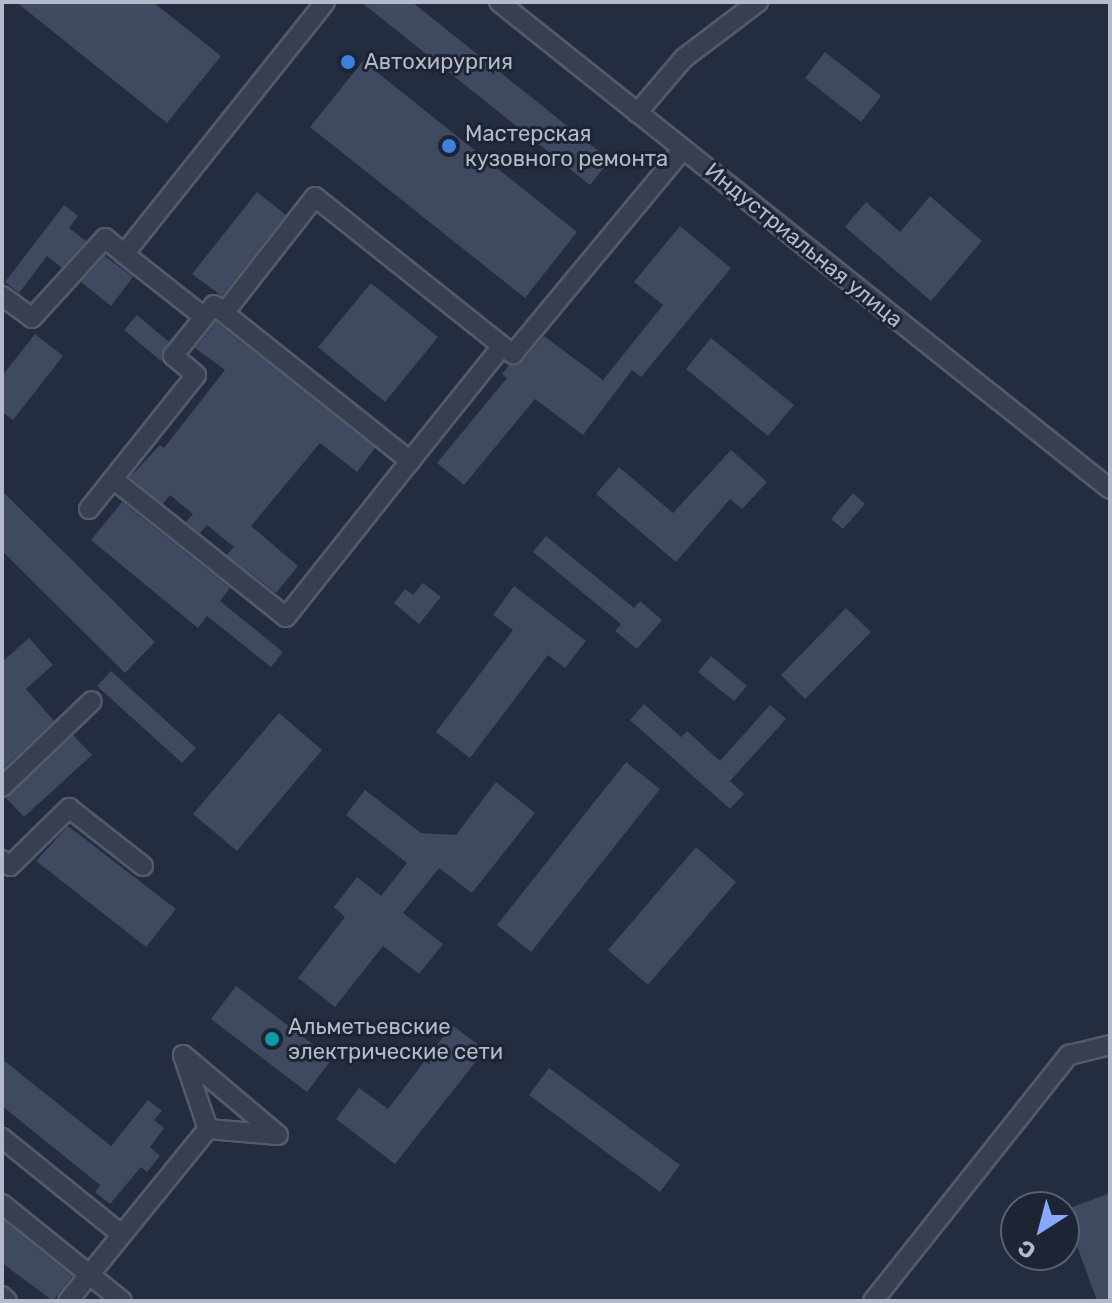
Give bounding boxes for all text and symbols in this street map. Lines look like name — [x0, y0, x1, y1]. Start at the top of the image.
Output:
place label: Автохирургия — [364, 49, 513, 75]
marker: Автохирургия — [339, 53, 357, 71]
place label: Мастерская кузовного ремонта — [465, 120, 668, 172]
marker: Мастерская кузовного ремонта — [440, 137, 458, 155]
street label: Индустриальная улица — [700, 157, 908, 333]
place label: Альметьевские электрические сети — [288, 1013, 503, 1064]
marker: Альметьевские электрические сети — [263, 1030, 281, 1048]
north arrow — [1000, 1191, 1080, 1271]
text: С — [1013, 1234, 1041, 1265]

